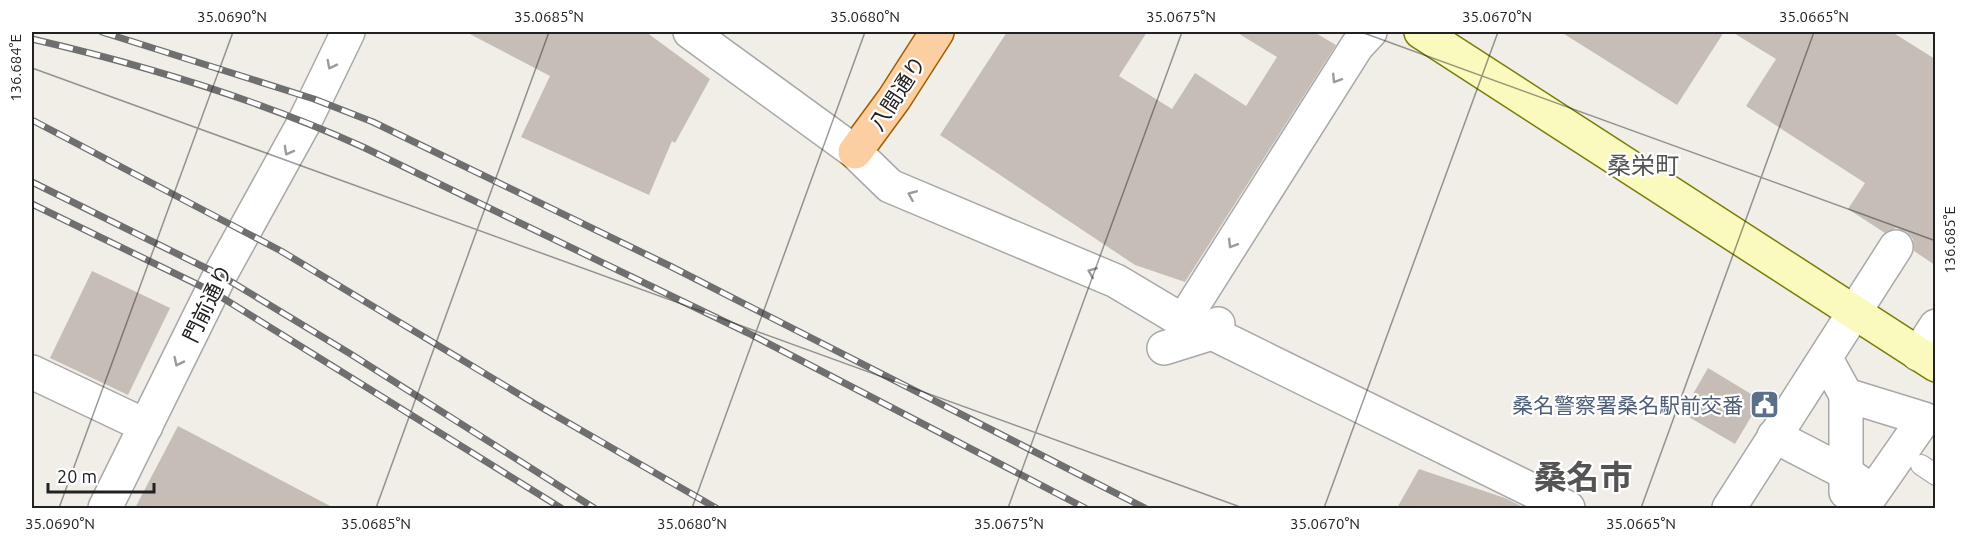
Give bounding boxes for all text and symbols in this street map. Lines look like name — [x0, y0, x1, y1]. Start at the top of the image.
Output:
text: 35.0690°N — [197, 8, 267, 25]
text: 35.0685°N — [514, 8, 584, 25]
text: 35.0680°N — [830, 8, 900, 25]
text: 35.0675°N — [1146, 8, 1216, 25]
text: 35.0670°N — [1462, 8, 1532, 25]
text: 35.0665°N — [1779, 8, 1849, 25]
text: 136.684°E — [7, 34, 24, 102]
street label: 八間通り — [864, 51, 930, 135]
one-way arrow — [327, 59, 338, 70]
one-way arrow — [1332, 73, 1344, 83]
one-way arrow — [284, 145, 295, 156]
district label: 桑栄町 — [1607, 152, 1679, 179]
one-way arrow — [908, 190, 919, 202]
text: 136.685°E — [1941, 206, 1958, 274]
one-way arrow — [1228, 237, 1239, 248]
street label: 門前通り — [178, 260, 236, 346]
one-way arrow — [1087, 267, 1098, 279]
one-way arrow — [174, 355, 186, 366]
public building icon: 桑名警察署桑名駅前交番 — [1748, 389, 1780, 421]
place label: 桑名警察署桑名駅前交番 — [1512, 393, 1743, 417]
scale bar — [48, 456, 154, 494]
district label: 桑名市 — [1534, 458, 1633, 495]
text: 20 m — [57, 466, 97, 486]
text: 35.0690°N — [25, 515, 95, 532]
text: 35.0685°N — [341, 515, 411, 532]
text: 35.0680°N — [657, 515, 727, 532]
text: 35.0675°N — [974, 515, 1044, 532]
text: 35.0670°N — [1290, 515, 1360, 532]
text: 35.0665°N — [1606, 515, 1676, 532]

